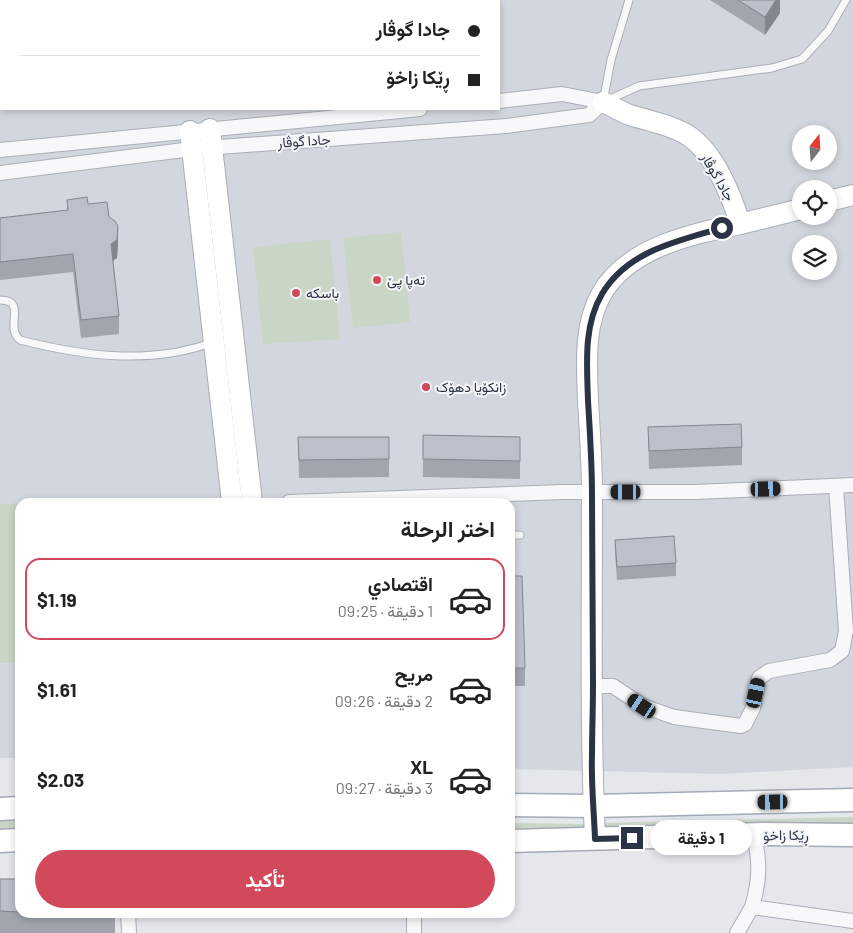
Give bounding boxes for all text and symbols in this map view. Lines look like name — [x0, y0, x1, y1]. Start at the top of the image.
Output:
text: جادا گوڤار — [375, 17, 450, 40]
text: ڕێکا زاخۆ — [386, 65, 450, 88]
north arrow — [792, 125, 838, 170]
map controls — [792, 125, 837, 280]
street label: جادا گوڤار — [276, 130, 331, 152]
street label: جادا گوڤار — [696, 149, 739, 204]
button: locate — [792, 180, 837, 225]
route start — [711, 217, 733, 239]
button: layers — [792, 235, 837, 280]
place label: تەپا پێ — [387, 271, 425, 290]
marker: تەپا پێ — [371, 274, 383, 286]
place label: باسکە — [306, 284, 339, 302]
marker: باسکە — [290, 287, 302, 299]
place label: زانکۆیا دهۆک — [436, 378, 506, 396]
marker: زانکۆیا دهۆک — [420, 381, 432, 393]
car — [750, 481, 781, 497]
car — [611, 485, 641, 500]
text: اختر الرحلة — [400, 515, 495, 541]
text: اقتصادي — [368, 572, 433, 595]
icon: car — [448, 577, 493, 622]
text: $1.19 — [37, 588, 77, 611]
text: 1 دقيقة · 09:25 — [338, 601, 433, 620]
text: مريح — [395, 662, 433, 685]
icon: car — [448, 667, 493, 712]
car — [745, 677, 766, 709]
text: $1.61 — [37, 678, 77, 701]
text: 2 دقيقة · 09:26 — [335, 691, 433, 710]
car — [625, 691, 658, 721]
text: XL — [410, 755, 433, 778]
icon: car — [448, 757, 493, 802]
text: $2.03 — [37, 768, 84, 791]
text: 3 دقيقة · 09:27 — [336, 778, 433, 797]
car — [757, 794, 788, 810]
callout: 1 دقيقة — [650, 820, 752, 856]
street label: ڕێکا زاخۆ — [763, 826, 809, 847]
route end — [621, 827, 643, 849]
text: 1 دقيقة — [678, 828, 724, 847]
button: تأكيد — [35, 850, 495, 908]

